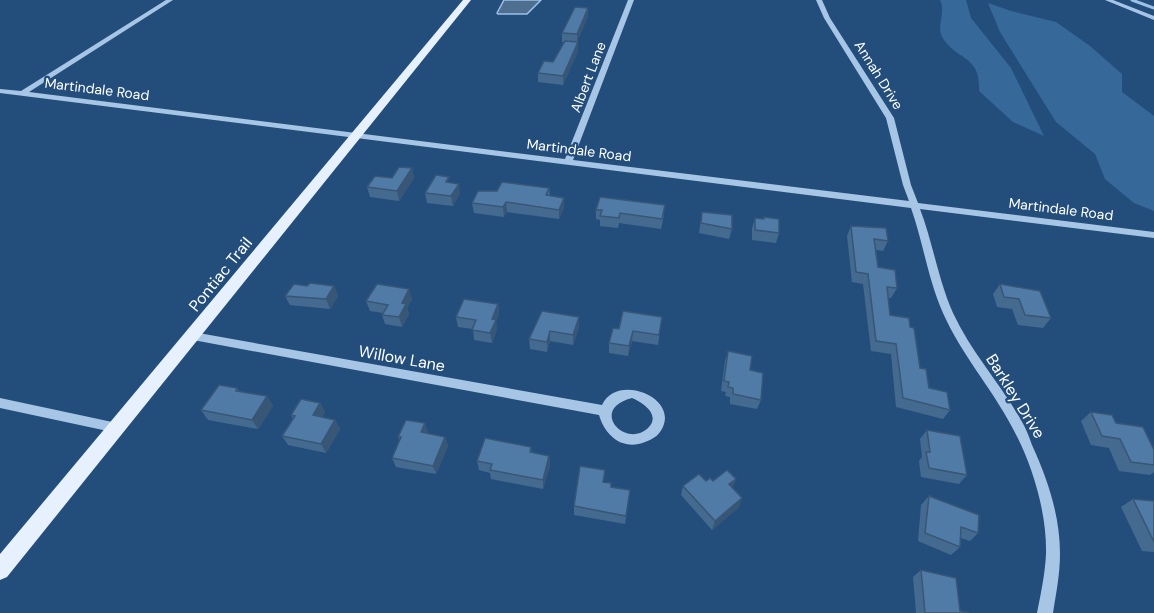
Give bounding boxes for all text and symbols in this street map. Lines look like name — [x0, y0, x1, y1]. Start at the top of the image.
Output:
street label: Annah Drive — [851, 37, 907, 113]
street label: Albert Lane — [566, 39, 610, 115]
street label: Martindale Road — [44, 74, 150, 104]
street label: Martindale Road — [526, 135, 632, 165]
street label: Martindale Road — [1008, 194, 1114, 224]
street label: Pontiac Trail — [184, 233, 257, 316]
street label: Willow Lane — [357, 341, 447, 376]
street label: Barkley Drive — [981, 350, 1050, 442]

